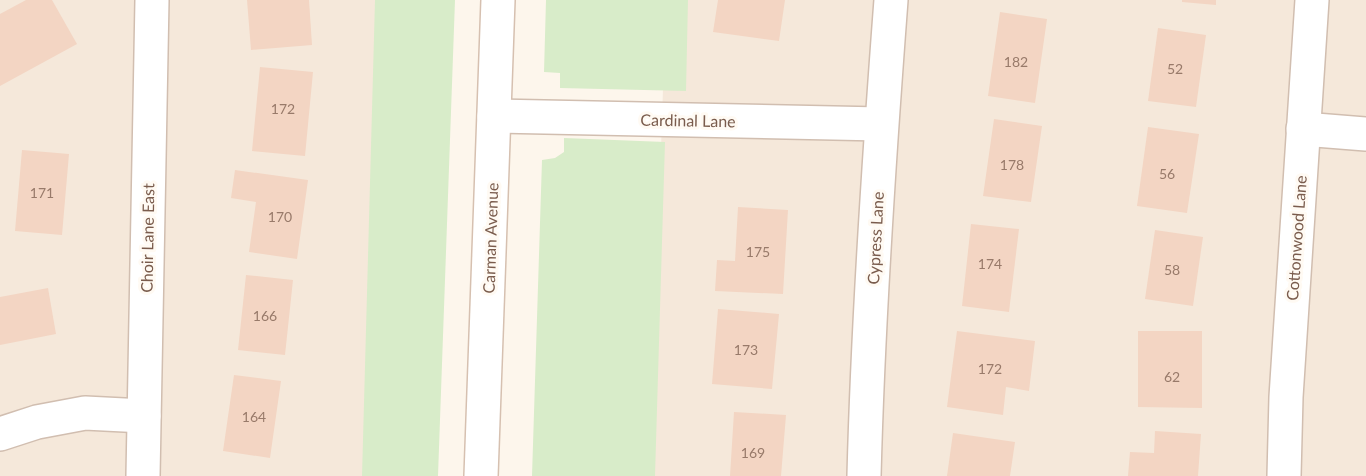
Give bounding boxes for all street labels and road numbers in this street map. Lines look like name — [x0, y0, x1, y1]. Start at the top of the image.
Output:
street label: Cardinal Lane — [640, 110, 736, 130]
street label: Cottonwood Lane — [1282, 175, 1310, 301]
street label: Carman Avenue — [479, 182, 501, 294]
street label: Choir Lane East — [137, 183, 157, 293]
street label: Cypress Lane — [863, 191, 887, 285]

